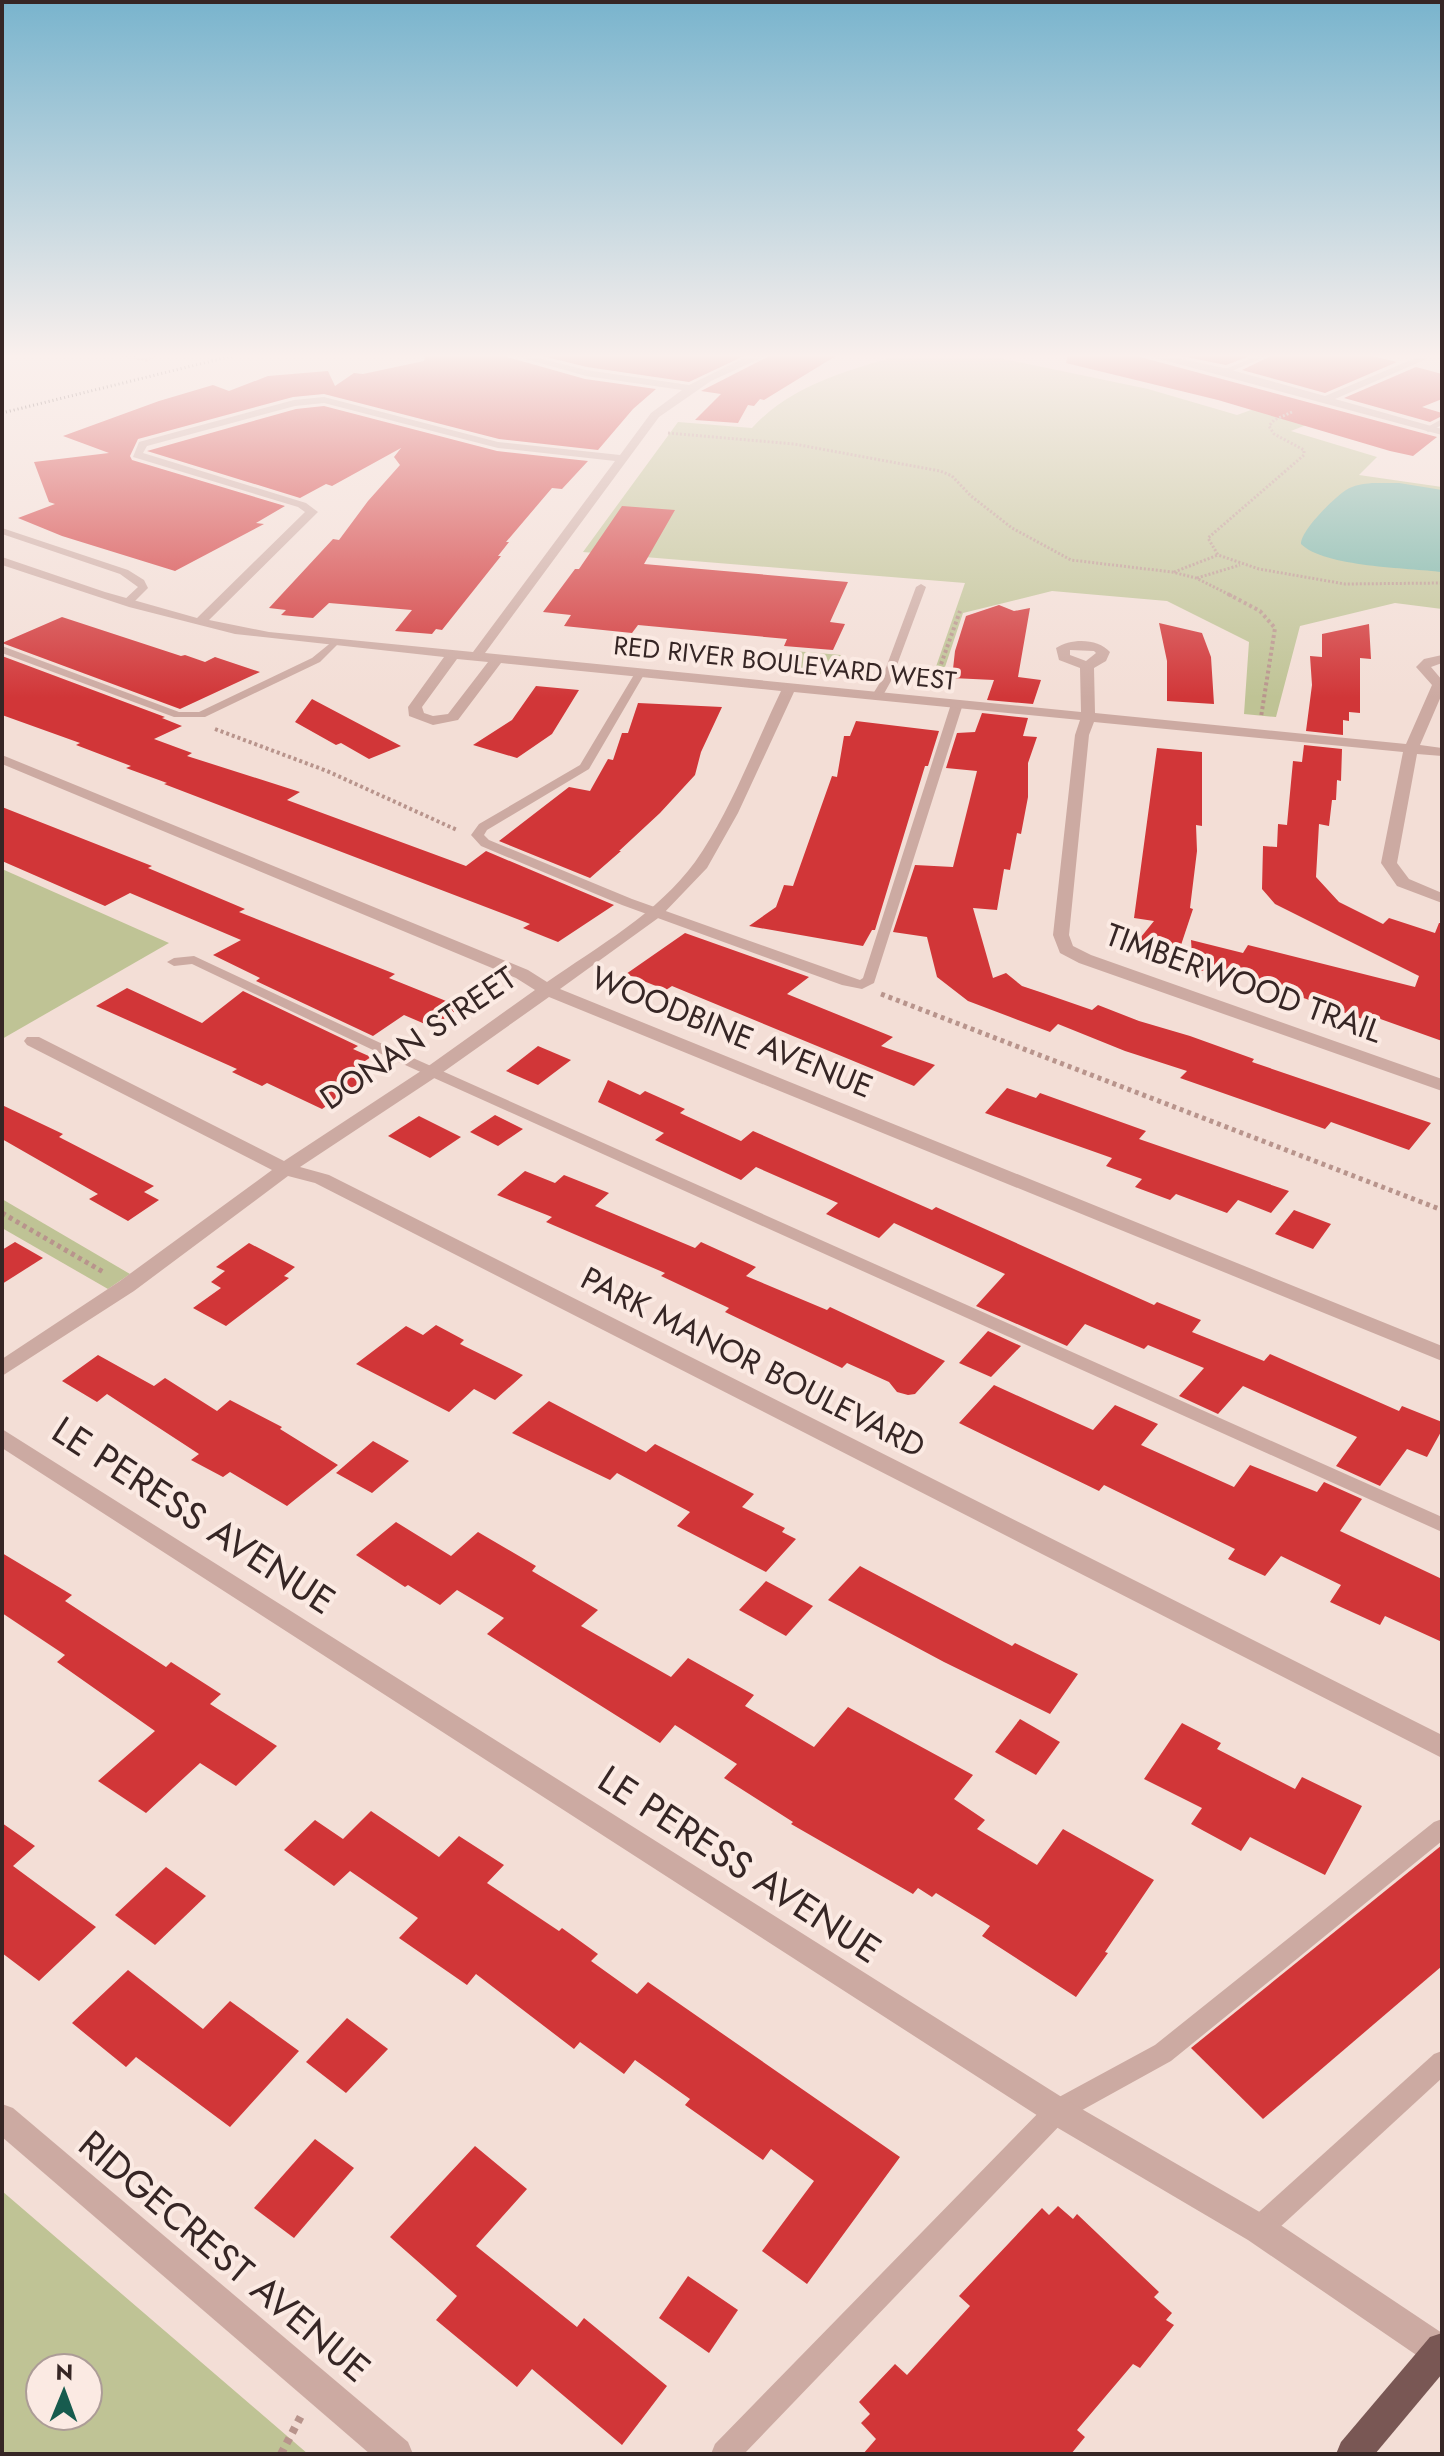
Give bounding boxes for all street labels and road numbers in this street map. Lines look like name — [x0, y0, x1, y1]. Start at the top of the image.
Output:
street label: RED RIVER BOULEVARD WEST — [612, 626, 958, 700]
street label: TIMBERWOOD TRAIL — [1099, 912, 1389, 1055]
street label: WOODBINE AVENUE — [584, 954, 880, 1110]
street label: DONAN STREET — [311, 955, 525, 1121]
street label: PARK MANOR BOULEVARD — [573, 1255, 933, 1469]
street label: LE PERESS AVENUE — [42, 1403, 346, 1627]
street label: LE PERESS AVENUE — [588, 1752, 892, 1976]
street label: RIDGECREST AVENUE — [67, 2117, 383, 2395]

